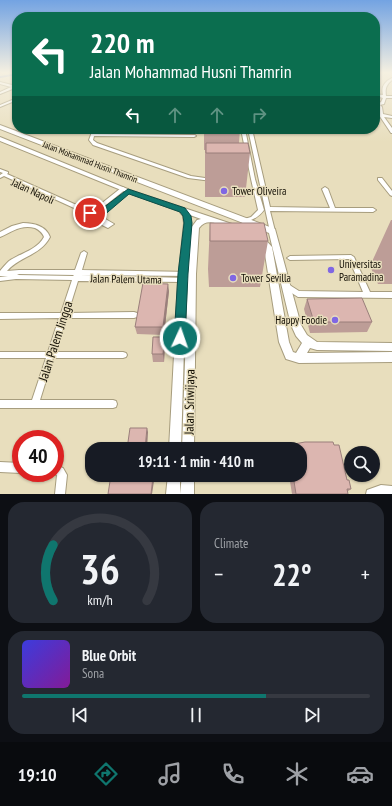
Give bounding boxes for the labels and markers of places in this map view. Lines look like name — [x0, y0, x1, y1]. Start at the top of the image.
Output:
place label: Tower Oliveira — [232, 184, 286, 198]
marker: Tower Oliveira — [219, 186, 229, 196]
pin — [73, 196, 107, 230]
place label: Universitas Paramadina — [339, 257, 383, 284]
marker: Universitas Paramadina — [326, 265, 336, 275]
place label: Tower Sevilla — [241, 271, 291, 285]
marker: Tower Sevilla — [228, 273, 238, 283]
place label: Happy Foodie — [275, 313, 327, 327]
marker: Happy Foodie — [330, 315, 340, 325]

